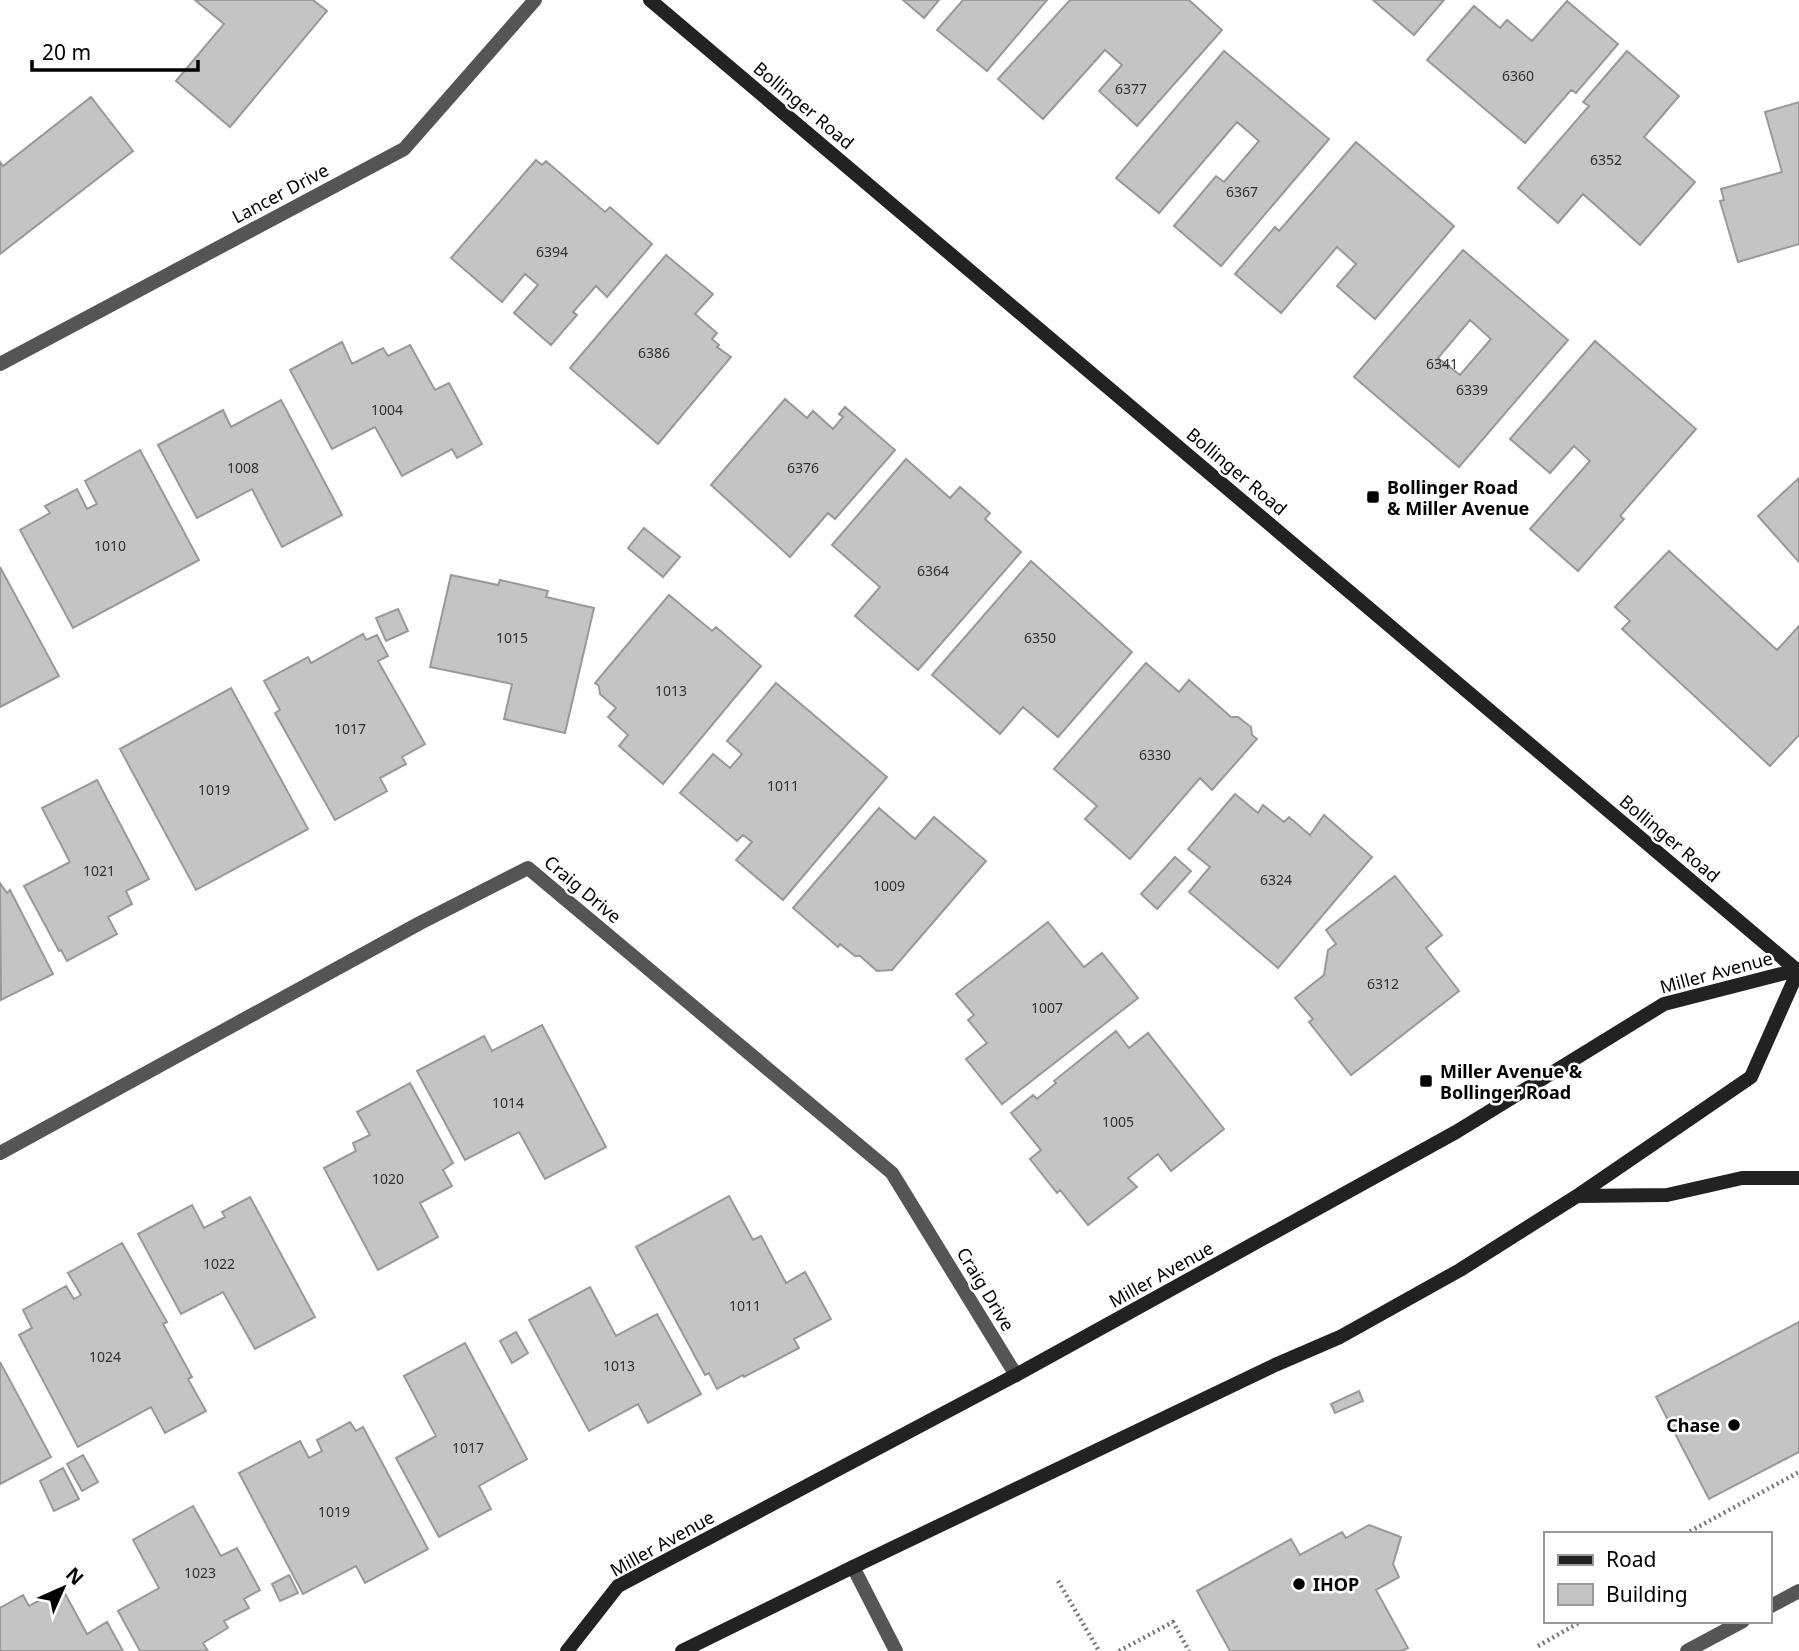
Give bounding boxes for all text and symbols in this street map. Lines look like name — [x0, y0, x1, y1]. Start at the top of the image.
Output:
scale bar — [32, 28, 198, 72]
text: 20 m — [42, 38, 91, 66]
street label: Bollinger Road — [749, 56, 859, 154]
house number: 6360 — [1502, 66, 1534, 85]
house number: 6377 — [1115, 79, 1147, 98]
house number: 6352 — [1590, 150, 1622, 169]
street label: Lancer Drive — [228, 158, 332, 228]
house number: 6367 — [1226, 182, 1258, 201]
house number: 6394 — [536, 242, 568, 261]
house number: 6386 — [638, 343, 670, 362]
house number: 6341 — [1426, 354, 1458, 373]
house number: 6339 — [1456, 380, 1488, 399]
house number: 1004 — [371, 400, 403, 419]
street label: Bollinger Road — [1182, 422, 1292, 520]
house number: 1008 — [227, 458, 259, 477]
house number: 6376 — [787, 458, 819, 477]
place label: Bollinger Road & Miller Avenue — [1387, 475, 1529, 520]
marker: Bollinger Road & Miller Avenue — [1365, 489, 1381, 505]
house number: 1010 — [94, 536, 126, 555]
house number: 6364 — [917, 561, 949, 580]
house number: 1015 — [496, 628, 528, 647]
house number: 6350 — [1024, 628, 1056, 647]
house number: 1013 — [655, 681, 687, 700]
house number: 1017 — [334, 719, 366, 738]
house number: 6330 — [1139, 745, 1171, 764]
house number: 1011 — [767, 776, 799, 795]
house number: 1019 — [198, 780, 230, 799]
street label: Bollinger Road — [1615, 789, 1725, 887]
street label: Craig Drive — [539, 850, 627, 928]
house number: 1021 — [83, 861, 115, 880]
house number: 6324 — [1260, 870, 1292, 889]
house number: 1009 — [873, 876, 905, 895]
street label: Miller Avenue — [1657, 945, 1775, 999]
house number: 6312 — [1367, 974, 1399, 993]
house number: 1007 — [1031, 998, 1063, 1017]
place label: Miller Avenue & Bollinger Road — [1440, 1059, 1583, 1104]
marker: Miller Avenue & Bollinger Road — [1418, 1073, 1434, 1089]
house number: 1014 — [492, 1093, 524, 1112]
house number: 1005 — [1102, 1112, 1134, 1131]
house number: 1020 — [372, 1169, 404, 1188]
street label: Miller Avenue — [1105, 1235, 1217, 1313]
street label: Craig Drive — [952, 1243, 1020, 1335]
house number: 1022 — [203, 1254, 235, 1273]
house number: 1011 — [729, 1296, 761, 1315]
house number: 1024 — [89, 1347, 121, 1366]
house number: 1013 — [603, 1356, 635, 1375]
place label: Chase — [1666, 1413, 1720, 1437]
marker: Chase — [1726, 1417, 1742, 1433]
house number: 1017 — [452, 1438, 484, 1457]
house number: 1019 — [318, 1502, 350, 1521]
street label: Miller Avenue — [606, 1504, 718, 1582]
legend — [1544, 1532, 1771, 1623]
text: Road — [1606, 1545, 1656, 1573]
north arrow — [28, 1553, 98, 1623]
text: N — [60, 1561, 90, 1591]
house number: 1023 — [184, 1563, 216, 1582]
place label: IHOP — [1313, 1572, 1359, 1596]
marker: IHOP — [1291, 1576, 1307, 1592]
text: Building — [1606, 1580, 1688, 1608]

